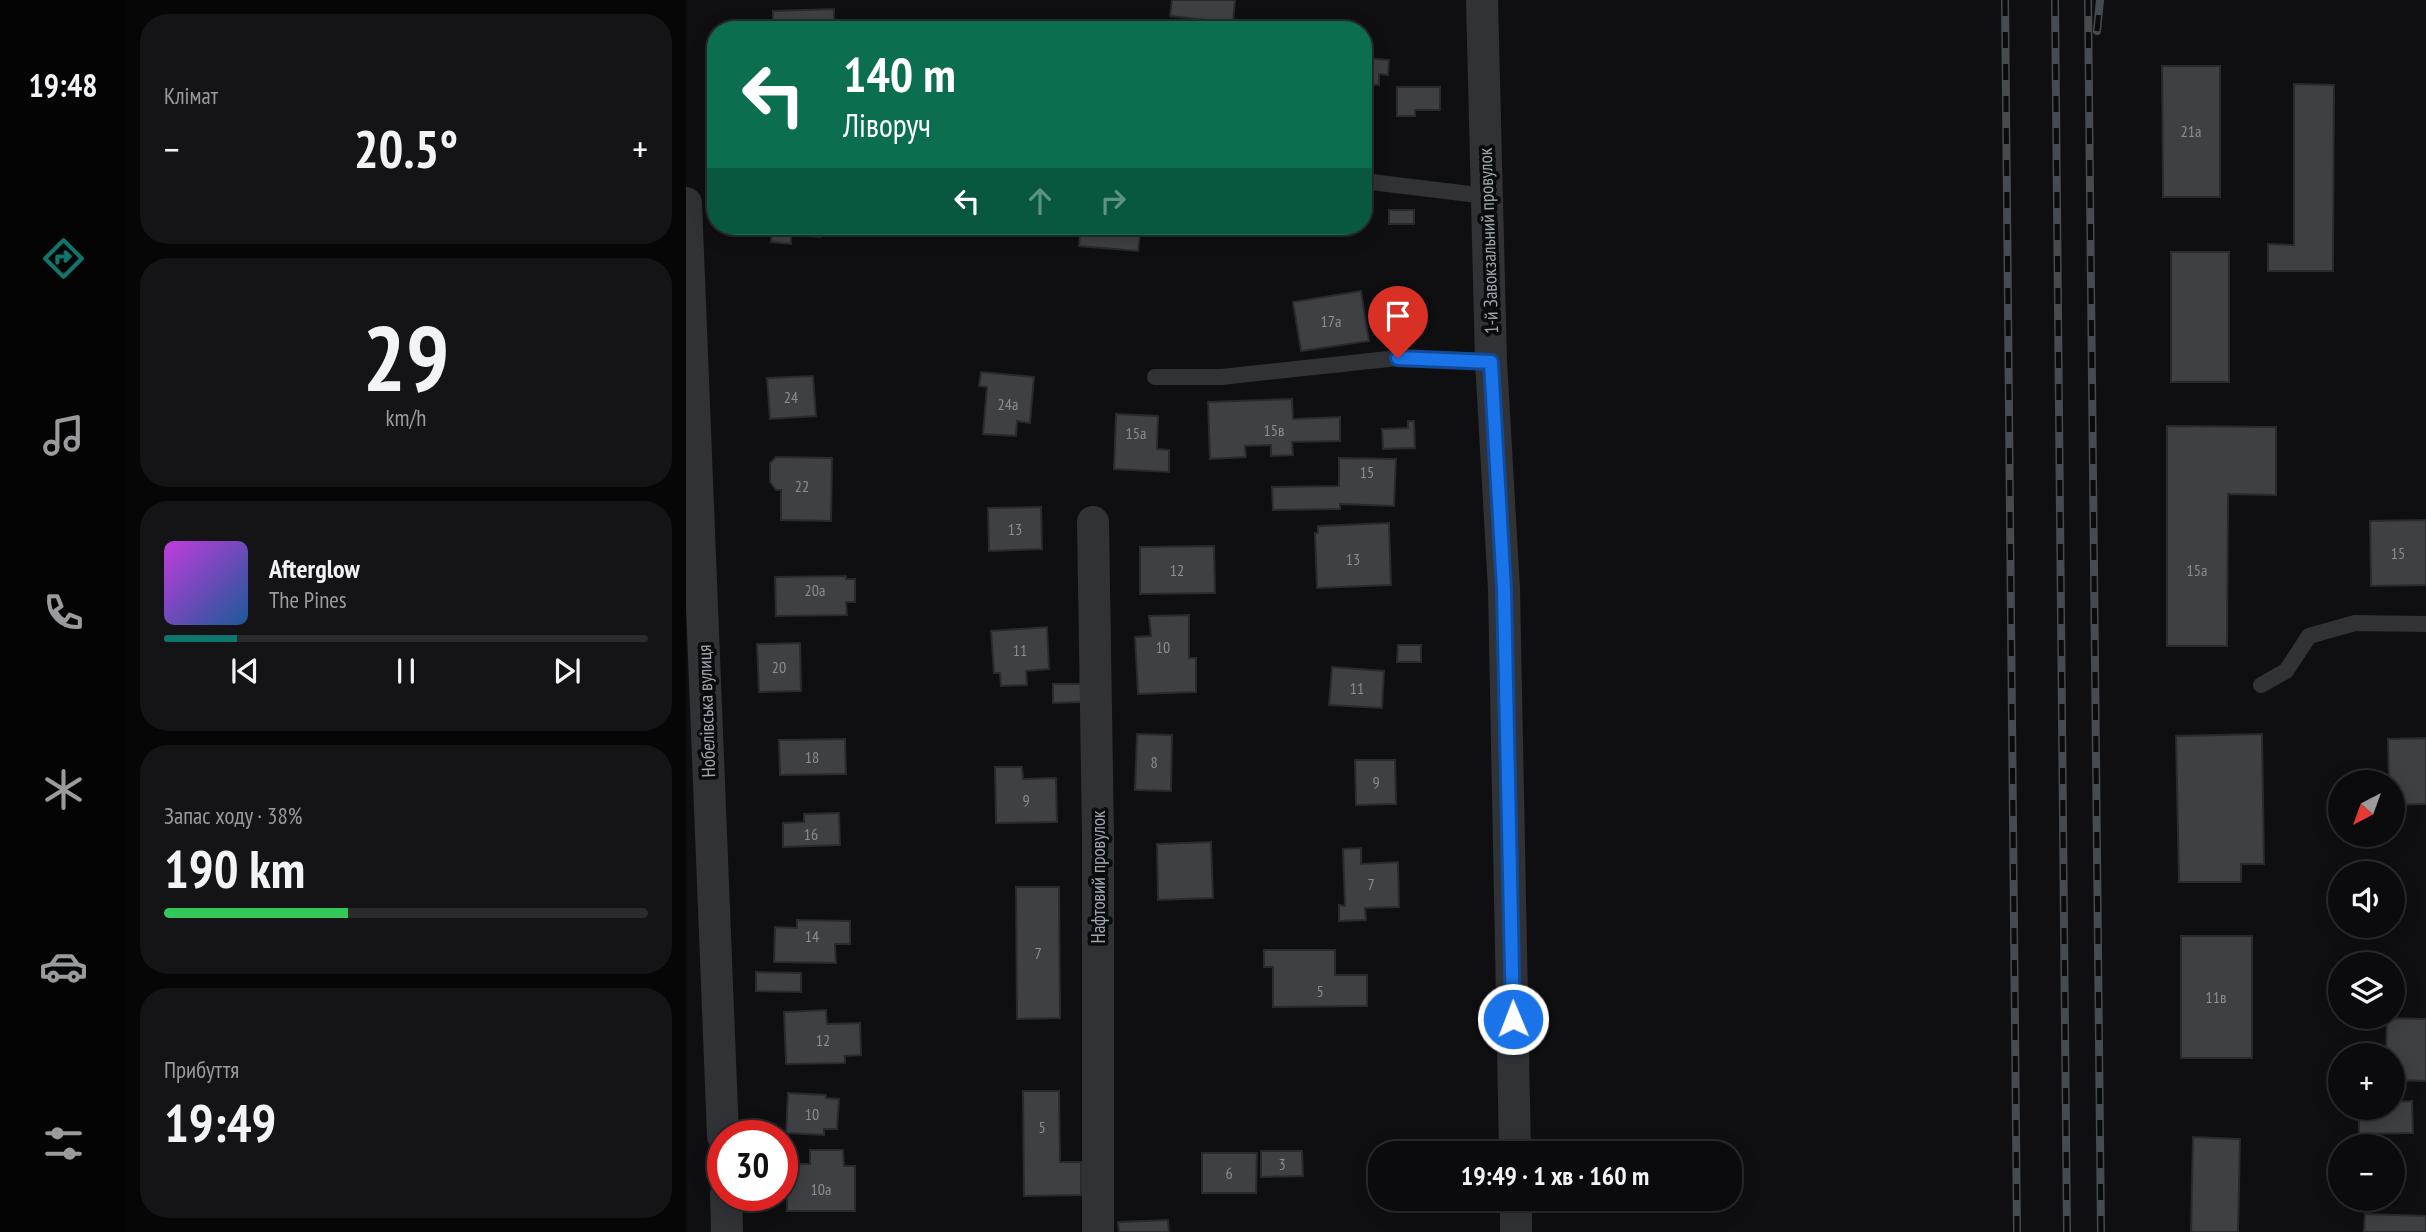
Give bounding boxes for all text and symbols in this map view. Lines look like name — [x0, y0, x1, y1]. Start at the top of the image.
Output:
text: 140 m — [843, 42, 956, 106]
icon: left — [728, 49, 819, 140]
text: 19:48 — [28, 64, 98, 106]
text: Клімат — [164, 81, 218, 110]
text: Ліворуч — [843, 104, 931, 146]
text: 20.5° — [354, 115, 458, 182]
house number: 21а — [2181, 121, 2201, 141]
text: − — [164, 124, 180, 173]
text: + — [632, 124, 648, 173]
street label: 1-й Завокзальний провулок — [1473, 147, 1503, 334]
icon: left — [948, 182, 986, 220]
icon: ahead — [1021, 182, 1059, 220]
icon: right — [1094, 182, 1132, 220]
icon: directions — [39, 234, 88, 283]
pin — [1368, 286, 1428, 358]
icon: arrive — [1379, 297, 1417, 335]
text: 29 — [363, 298, 450, 416]
house number: 17а — [1321, 311, 1341, 331]
house number: 24 — [784, 387, 798, 407]
house number: 24а — [998, 394, 1018, 414]
text: km/h — [386, 403, 426, 432]
icon: music — [39, 411, 88, 460]
house number: 15в — [1264, 420, 1284, 440]
house number: 15а — [1126, 423, 1146, 443]
house number: 15 — [1360, 462, 1374, 482]
house number: 22 — [795, 476, 809, 496]
house number: 13 — [1008, 519, 1022, 539]
house number: 15 — [2391, 543, 2405, 563]
house number: 13 — [1346, 549, 1360, 569]
text: Afterglow — [269, 552, 360, 585]
house number: 12 — [1170, 560, 1184, 580]
house number: 15а — [2187, 560, 2207, 580]
house number: 20а — [805, 580, 825, 600]
text: The Pines — [269, 585, 347, 614]
icon: phone — [39, 588, 88, 637]
house number: 10 — [1156, 637, 1170, 657]
house number: 11 — [1013, 640, 1027, 660]
street label: Нобелівська вулиця — [692, 644, 720, 778]
icon: previous — [226, 652, 264, 690]
icon: pause — [387, 652, 425, 690]
icon: next — [548, 652, 586, 690]
house number: 20 — [772, 657, 786, 677]
house number: 11 — [1350, 678, 1364, 698]
house number: 18 — [805, 747, 819, 767]
house number: 8 — [1150, 752, 1158, 772]
icon: climate — [39, 765, 88, 814]
north arrow — [2328, 770, 2404, 847]
map controls — [2328, 770, 2405, 1211]
house number: 9 — [1372, 772, 1380, 792]
house number: 9 — [1022, 790, 1030, 810]
text: Запас ходу · 38% — [164, 801, 302, 830]
street label: Нафтовий провулок — [1086, 810, 1110, 943]
house number: 16 — [804, 824, 818, 844]
text: 190 km — [164, 835, 305, 902]
button: sound — [2328, 861, 2405, 938]
house number: 7 — [1367, 874, 1375, 894]
house number: 14 — [805, 926, 819, 946]
icon: car — [39, 942, 88, 991]
house number: 7 — [1034, 943, 1042, 963]
button: layers — [2328, 952, 2405, 1029]
house number: 5 — [1316, 981, 1324, 1001]
position arrow — [1476, 982, 1550, 1056]
house number: 11в — [2206, 987, 2226, 1007]
house number: 12 — [816, 1030, 830, 1050]
button: + — [2328, 1043, 2405, 1120]
text: Прибуття — [164, 1055, 239, 1084]
text: 19:49 — [164, 1089, 276, 1156]
house number: 10 — [805, 1104, 819, 1124]
house number: 5 — [1038, 1117, 1046, 1137]
icon: filters — [39, 1119, 88, 1168]
speed limit sign: 30 — [707, 1120, 798, 1211]
button: − — [2328, 1134, 2405, 1211]
house number: 3 — [1278, 1154, 1286, 1174]
text: 19:49 · 1 хв · 160 m — [1461, 1159, 1649, 1192]
house number: 6 — [1225, 1163, 1233, 1183]
house number: 10а — [811, 1179, 831, 1199]

